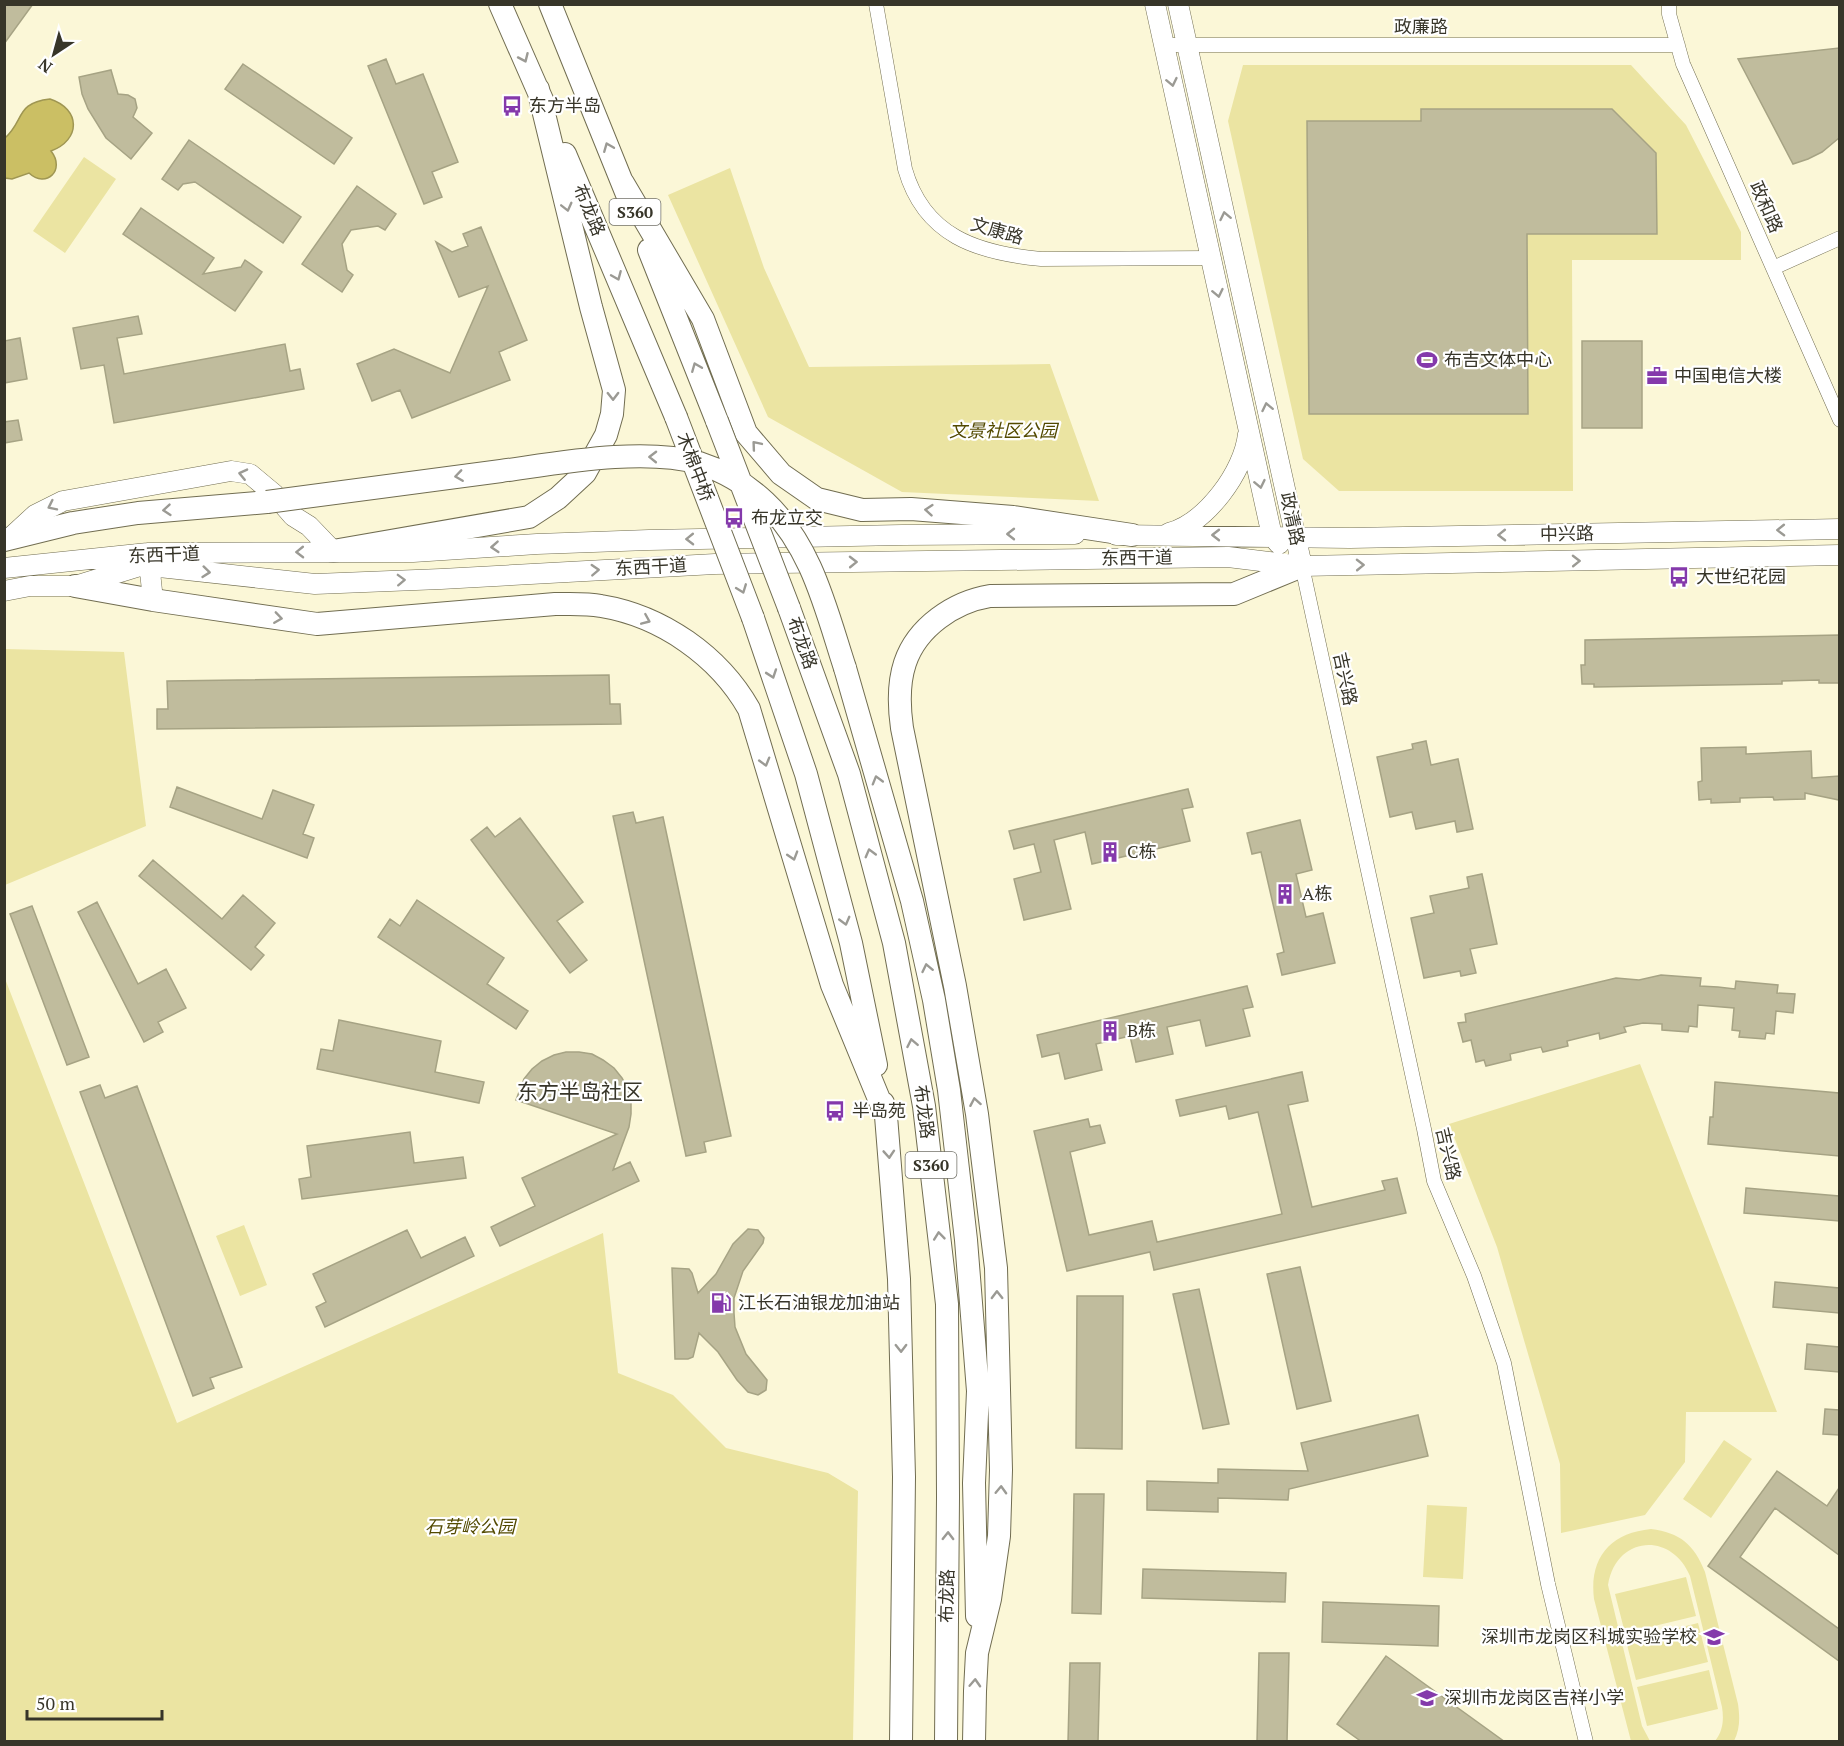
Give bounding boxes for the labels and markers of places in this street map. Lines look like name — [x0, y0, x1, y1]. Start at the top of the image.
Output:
place label: 东方半岛 — [529, 93, 601, 117]
bus stop icon: 东方半岛 — [500, 94, 524, 118]
place label: 布吉文体中心 — [1444, 347, 1552, 371]
sports icon: 布吉文体中心 — [1415, 348, 1439, 372]
place label: 中国电信大楼 — [1674, 363, 1782, 387]
office icon: 中国电信大楼 — [1645, 364, 1669, 388]
place label: 布龙立交 — [751, 505, 823, 529]
bus stop icon: 布龙立交 — [722, 506, 746, 530]
place label: 大世纪花园 — [1696, 564, 1786, 588]
bus stop icon: 大世纪花园 — [1667, 565, 1691, 589]
place label: C栋 — [1127, 839, 1157, 863]
building icon: C栋 — [1098, 840, 1122, 864]
place label: A栋 — [1302, 881, 1332, 905]
building icon: A栋 — [1273, 882, 1297, 906]
place label: B栋 — [1127, 1018, 1156, 1042]
building icon: B栋 — [1098, 1019, 1122, 1043]
place label: 半岛苑 — [852, 1098, 906, 1122]
bus stop icon: 半岛苑 — [823, 1099, 847, 1123]
place label: 江长石油银龙加油站 — [738, 1290, 900, 1314]
fuel station icon: 江长石油银龙加油站 — [709, 1291, 733, 1315]
place label: 深圳市龙岗区科城实验学校 — [1481, 1624, 1697, 1648]
school or university icon: 深圳市龙岗区科城实验学校 — [1702, 1625, 1726, 1649]
place label: 深圳市龙岗区吉祥小学 — [1444, 1685, 1624, 1709]
school or university icon: 深圳市龙岗区吉祥小学 — [1415, 1686, 1439, 1710]

